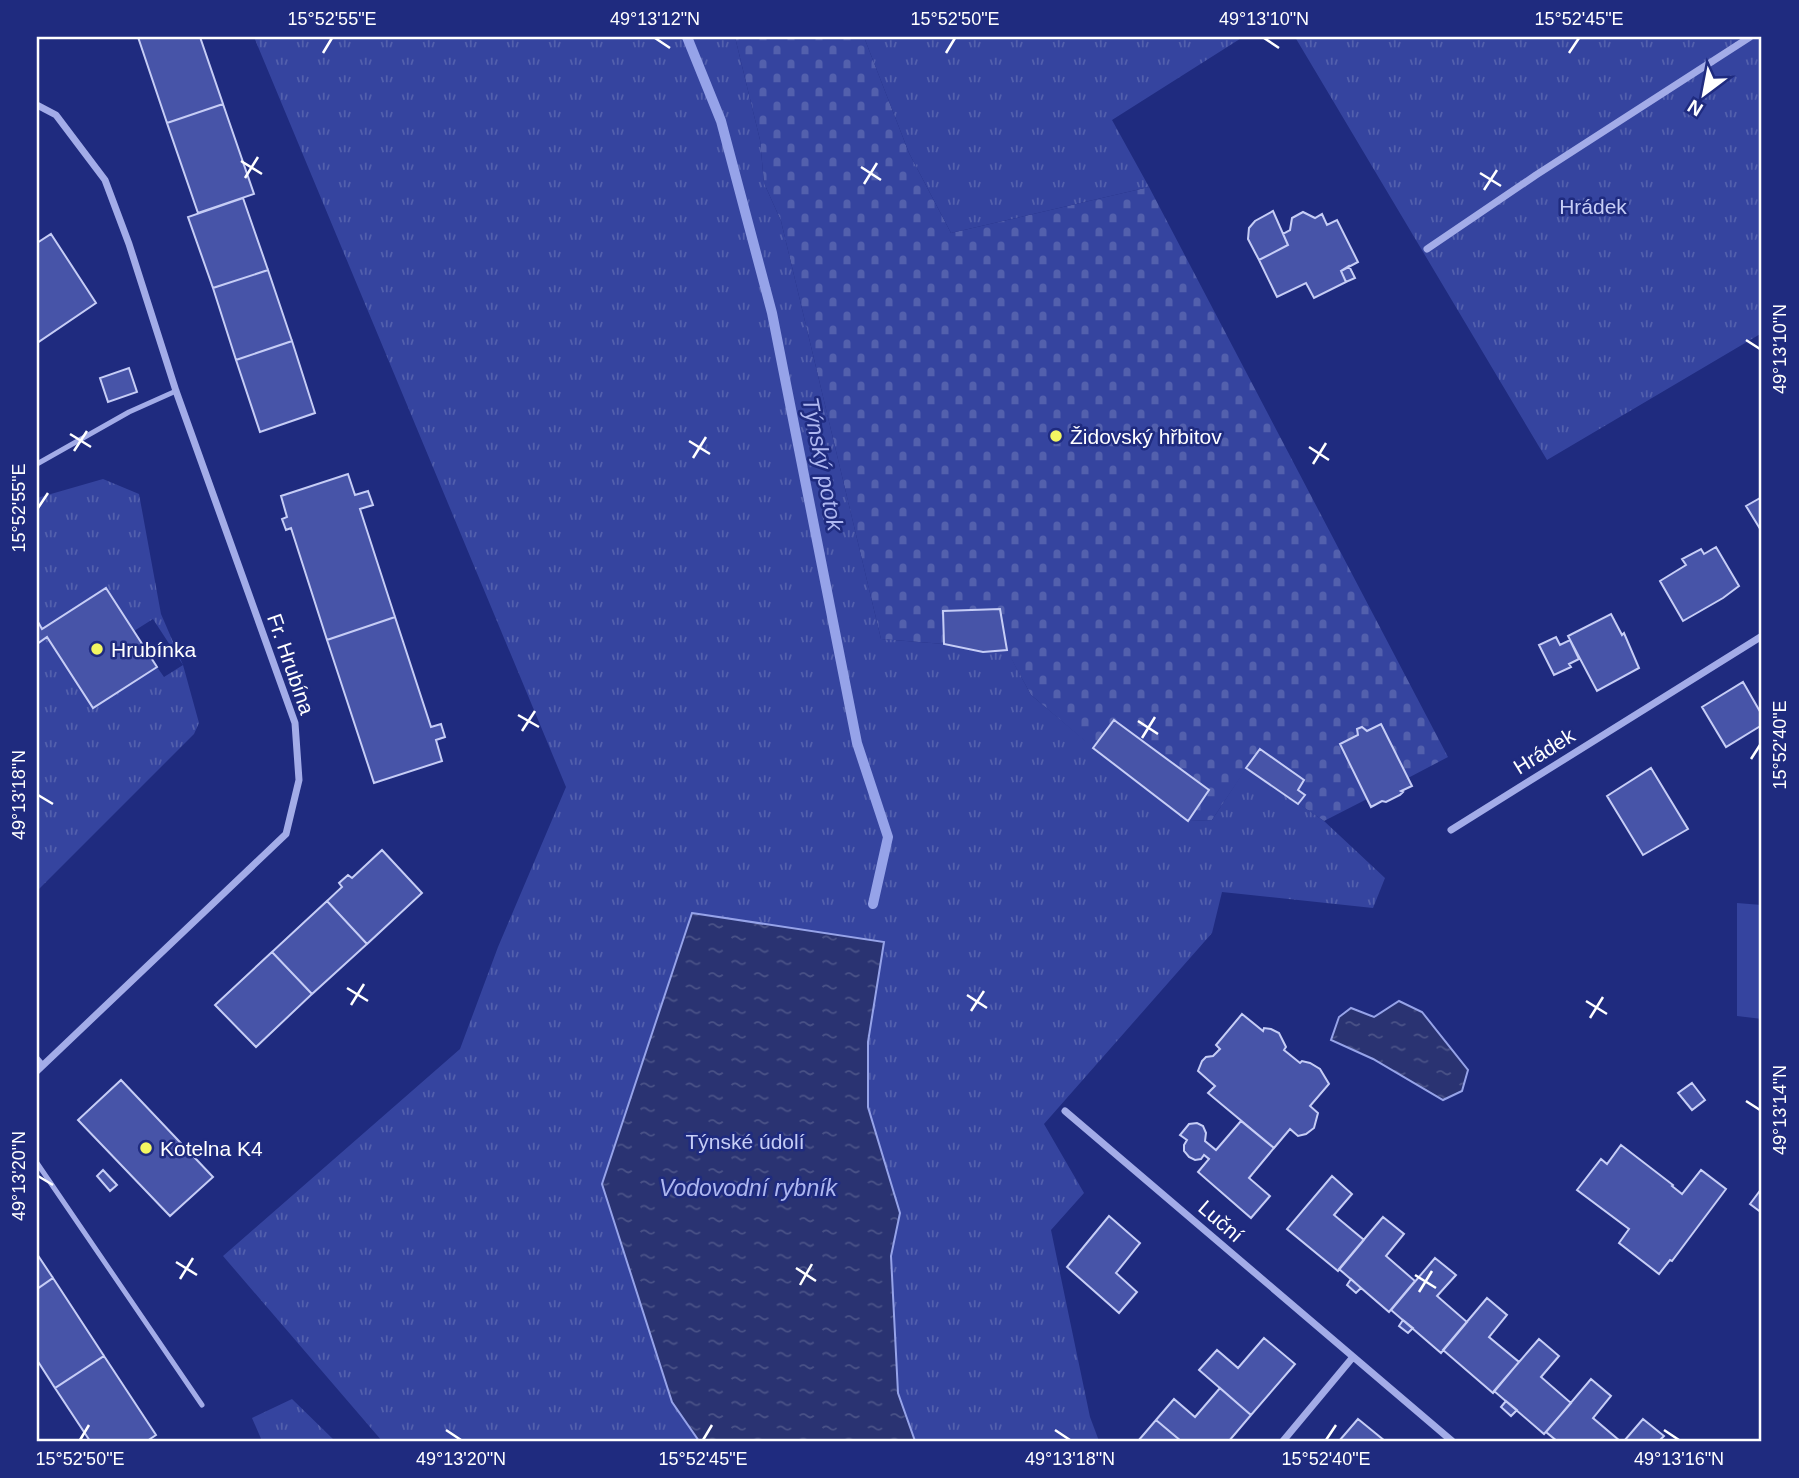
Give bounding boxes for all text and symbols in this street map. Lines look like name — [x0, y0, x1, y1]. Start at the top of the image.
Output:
text: 15°52'55"E — [287, 9, 377, 29]
text: 49°13'12"N — [610, 9, 700, 29]
text: 15°52'50"E — [910, 9, 1000, 29]
text: 49°13'10"N — [1219, 9, 1309, 29]
text: 15°52'45"E — [1534, 9, 1624, 29]
north arrow — [1670, 60, 1740, 130]
text: N — [1684, 95, 1707, 121]
park label: Hrádek — [1559, 195, 1627, 218]
text: 49°13'10"N — [1770, 304, 1790, 394]
water label: Týnský potok — [797, 395, 849, 534]
place label: Židovský hřbitov — [1070, 425, 1222, 448]
marker: Židovský hřbitov — [1048, 428, 1064, 444]
text: 15°52'55"E — [9, 463, 29, 553]
street label: Fr. Hrubína — [263, 611, 319, 718]
place label: Hrubínka — [111, 638, 197, 661]
marker: Hrubínka — [89, 641, 105, 657]
text: 15°52'40"E — [1770, 700, 1790, 790]
street label: Hrádek — [1509, 723, 1579, 779]
text: 49°13'18"N — [9, 750, 29, 840]
text: 49°13'14"N — [1770, 1065, 1790, 1155]
park label: Týnské údolí — [685, 1130, 805, 1153]
text: 49°13'20"N — [9, 1131, 29, 1221]
place label: Kotelna K4 — [160, 1137, 263, 1160]
marker: Kotelna K4 — [138, 1140, 154, 1156]
water label: Vodovodní rybník — [659, 1175, 839, 1201]
street label: Luční — [1194, 1195, 1248, 1247]
text: 15°52'50"E — [35, 1449, 125, 1469]
text: 49°13'20"N — [416, 1449, 506, 1469]
text: 15°52'45"E — [658, 1449, 748, 1469]
text: 49°13'18"N — [1025, 1449, 1115, 1469]
text: 15°52'40"E — [1281, 1449, 1371, 1469]
text: 49°13'16"N — [1634, 1449, 1724, 1469]

